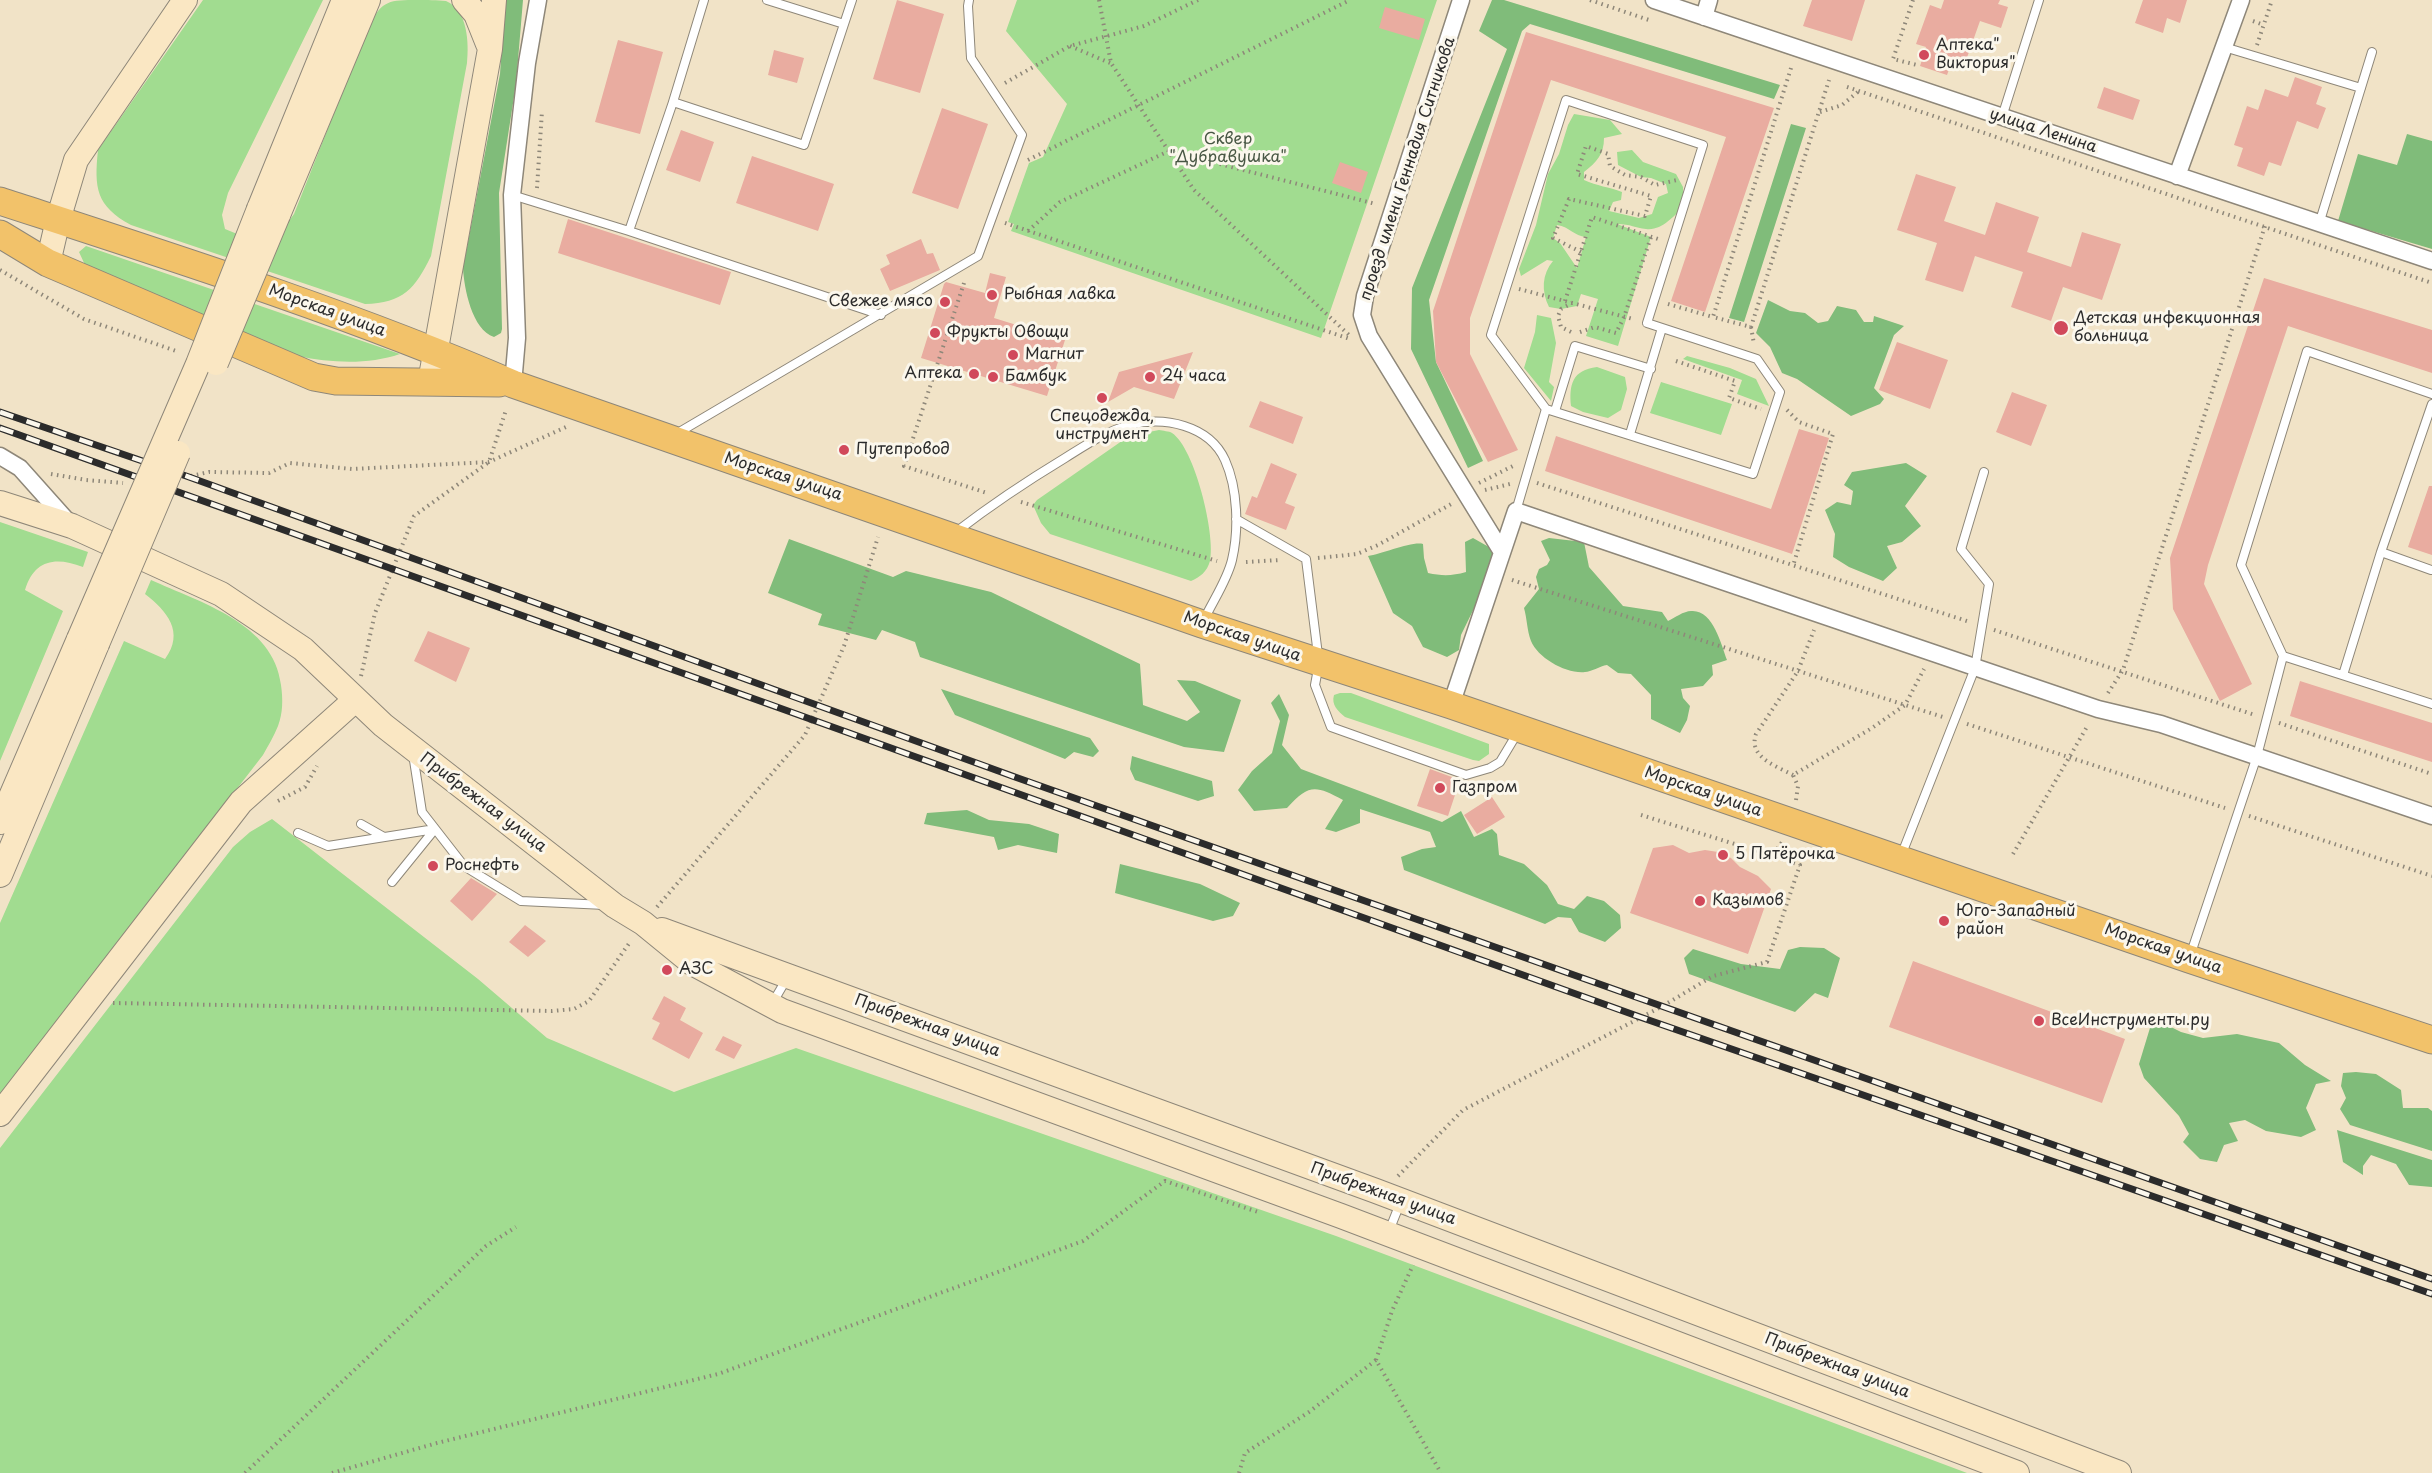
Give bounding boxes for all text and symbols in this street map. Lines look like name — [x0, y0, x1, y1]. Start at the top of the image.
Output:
street label: проезд имени Геннадия Ситникова — [1356, 35, 1460, 303]
place label: Аптека" Виктория" — [1936, 36, 2016, 74]
marker: Аптека" Виктория" — [1917, 48, 1931, 62]
street label: улица Ленина — [1987, 105, 2099, 157]
park label: Сквер "Дубравушка" — [1169, 130, 1287, 168]
street label: Морская улица — [266, 281, 388, 341]
place label: Рыбная лавка — [1004, 285, 1115, 305]
marker: Рыбная лавка — [985, 288, 999, 302]
place label: Свежее мясо — [828, 292, 933, 312]
marker: Свежее мясо — [938, 295, 952, 309]
place label: Детская инфекционная больница — [2074, 309, 2260, 347]
marker: Детская инфекционная больница — [2052, 319, 2070, 337]
place label: Фрукты Овощи — [947, 323, 1069, 343]
marker: Фрукты Овощи — [928, 326, 942, 340]
place label: Магнит — [1025, 345, 1084, 365]
marker: Магнит — [1006, 348, 1020, 362]
place label: Аптека — [905, 364, 962, 384]
marker: Аптека — [967, 367, 981, 381]
place label: Бамбук — [1005, 367, 1066, 387]
place label: 24 часа — [1162, 367, 1226, 387]
marker: Бамбук — [986, 370, 1000, 384]
marker: 24 часа — [1143, 370, 1157, 384]
marker: Спецодежда, инструмент — [1095, 391, 1109, 405]
place label: Спецодежда, инструмент — [1050, 407, 1154, 445]
place label: Путепровод — [856, 440, 950, 460]
marker: Путепровод — [837, 443, 851, 457]
street label: Морская улица — [722, 449, 844, 505]
street label: Морская улица — [1181, 608, 1303, 666]
street label: Прибрежная улица — [416, 749, 550, 857]
street label: Морская улица — [1642, 763, 1764, 821]
place label: Газпром — [1452, 778, 1518, 798]
marker: Газпром — [1433, 781, 1447, 795]
place label: 5 Пятёрочка — [1735, 845, 1835, 865]
marker: 5 Пятёрочка — [1716, 848, 1730, 862]
place label: Роснефть — [445, 856, 519, 876]
marker: Роснефть — [426, 859, 440, 873]
place label: Казымов — [1712, 891, 1784, 911]
marker: Казымов — [1693, 894, 1707, 908]
place label: Юго-Западный район — [1956, 902, 2076, 940]
marker: Юго-Западный район — [1937, 914, 1951, 928]
street label: Морская улица — [2102, 920, 2224, 978]
place label: АЗС — [679, 960, 714, 980]
marker: АЗС — [660, 963, 674, 977]
street label: Прибрежная улица — [852, 991, 1002, 1061]
place label: ВсеИнструменты.ру — [2051, 1011, 2210, 1031]
marker: ВсеИнструменты.ру — [2032, 1014, 2046, 1028]
street label: Прибрежная улица — [1308, 1159, 1458, 1229]
street label: Прибрежная улица — [1762, 1330, 1912, 1402]

